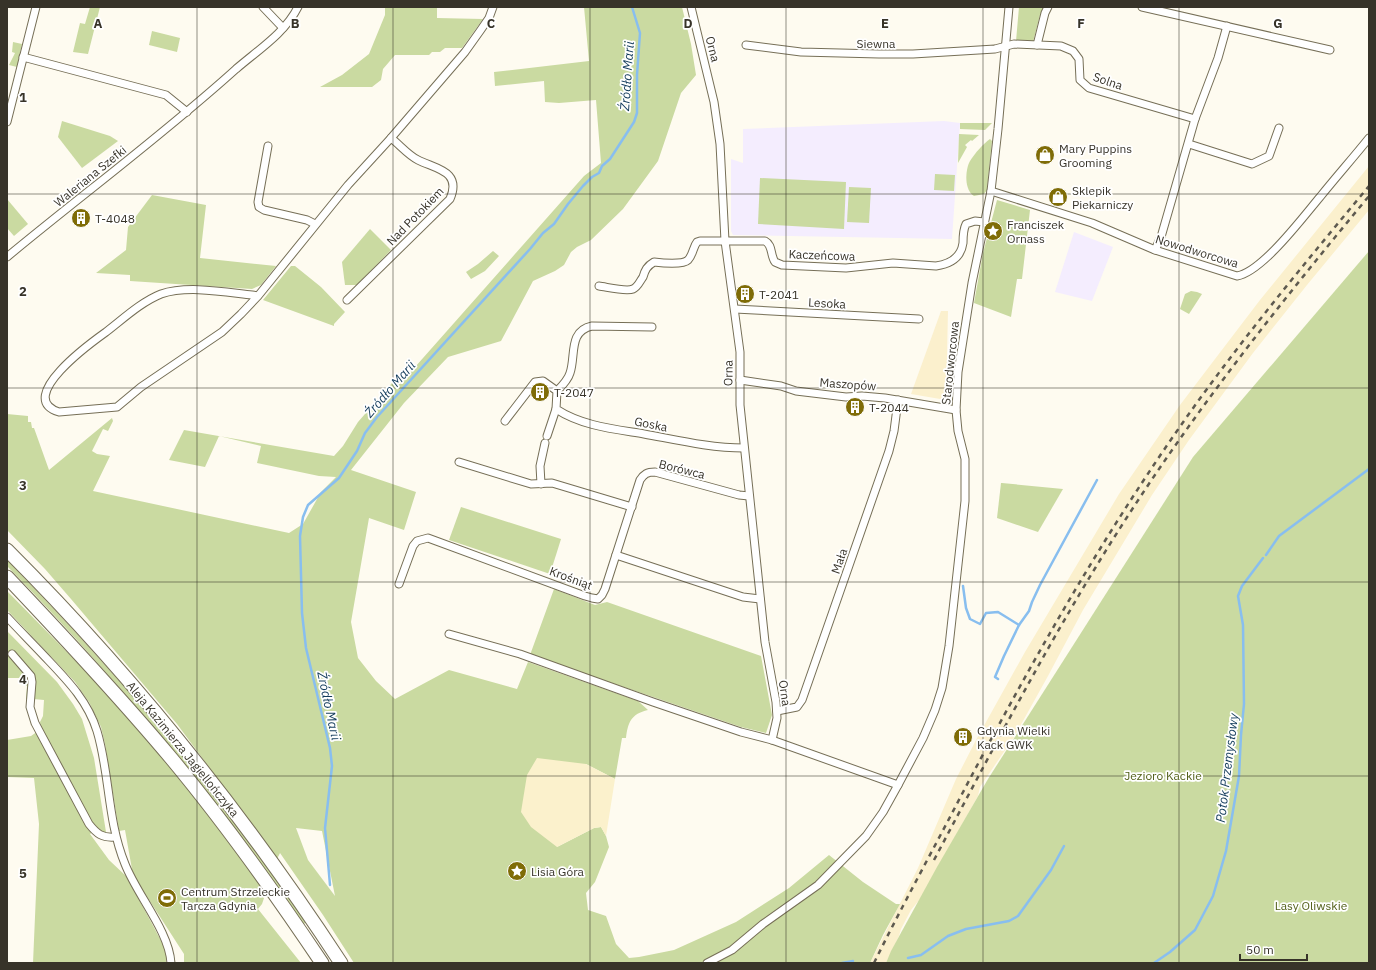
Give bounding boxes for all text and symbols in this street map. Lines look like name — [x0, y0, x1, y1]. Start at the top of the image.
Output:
text: A — [94, 15, 103, 32]
text: B — [291, 15, 300, 32]
text: C — [487, 15, 496, 32]
text: D — [683, 15, 693, 32]
text: E — [881, 15, 889, 32]
text: F — [1077, 15, 1085, 32]
text: G — [1273, 15, 1283, 32]
street label: Orna — [703, 35, 724, 64]
street label: Siewna — [857, 36, 896, 51]
water label: Źródło Marii — [616, 40, 638, 112]
street label: Solna — [1091, 69, 1125, 93]
text: 1 — [19, 89, 27, 106]
place label: Mary Puppins Grooming — [1059, 141, 1132, 170]
street label: Waleriana Szefki — [51, 142, 129, 210]
shop icon: Mary Puppins Grooming — [1034, 144, 1056, 166]
place label: Sklepik Piekarniczy — [1072, 183, 1133, 212]
street label: Nad Potokiem — [383, 184, 447, 248]
shop icon: Sklepik Piekarniczy — [1047, 186, 1069, 208]
building icon: T-4048 — [70, 207, 92, 229]
place label: T-4048 — [95, 211, 135, 226]
place label: Franciszek Ornass — [1007, 217, 1065, 246]
place icon: Franciszek Ornass — [982, 220, 1004, 242]
street label: Nowodworcowa — [1154, 231, 1241, 271]
street label: Kaczeńcowa — [788, 246, 856, 264]
text: 2 — [19, 283, 27, 300]
building icon: T-2041 — [734, 283, 756, 305]
place label: T-2041 — [759, 287, 799, 302]
street label: Lesoka — [808, 295, 847, 312]
street label: Starodworcowa — [938, 320, 962, 406]
water label: Źródło Marii — [360, 357, 420, 422]
street label: Orna — [720, 359, 736, 386]
street label: Maszopów — [819, 375, 877, 393]
building icon: T-2047 — [529, 381, 551, 403]
place label: T-2047 — [554, 385, 594, 400]
building icon: T-2044 — [844, 396, 866, 418]
place label: T-2044 — [869, 400, 909, 415]
street label: Goska — [633, 413, 669, 435]
street label: Borówca — [657, 456, 707, 482]
text: 3 — [19, 477, 27, 494]
street label: Mała — [828, 546, 850, 576]
street label: Krośniąt — [547, 563, 595, 593]
water label: Źródło Marii — [313, 669, 345, 742]
text: 4 — [19, 671, 27, 688]
street label: Aleja Kazimierza Jagiellończyka — [124, 678, 243, 820]
street label: Orna — [776, 679, 794, 708]
water label: Potok Przemysłowy — [1212, 712, 1242, 824]
place label: Gdynia Wielki Kack GWK — [977, 723, 1050, 752]
building icon: Gdynia Wielki Kack GWK — [952, 726, 974, 748]
park label: Jezioro Kackie — [1124, 768, 1202, 783]
place icon: Lisia Góra — [506, 860, 528, 882]
place label: Lisia Góra — [531, 864, 585, 879]
text: 5 — [19, 865, 27, 882]
place label: Centrum Strzeleckie Tarcza Gdynia — [181, 884, 290, 913]
sports icon: Centrum Strzeleckie Tarcza Gdynia — [156, 887, 178, 909]
park label: Lasy Oliwskie — [1275, 898, 1348, 913]
scale bar — [1240, 936, 1307, 962]
text: 50 m — [1246, 942, 1274, 957]

